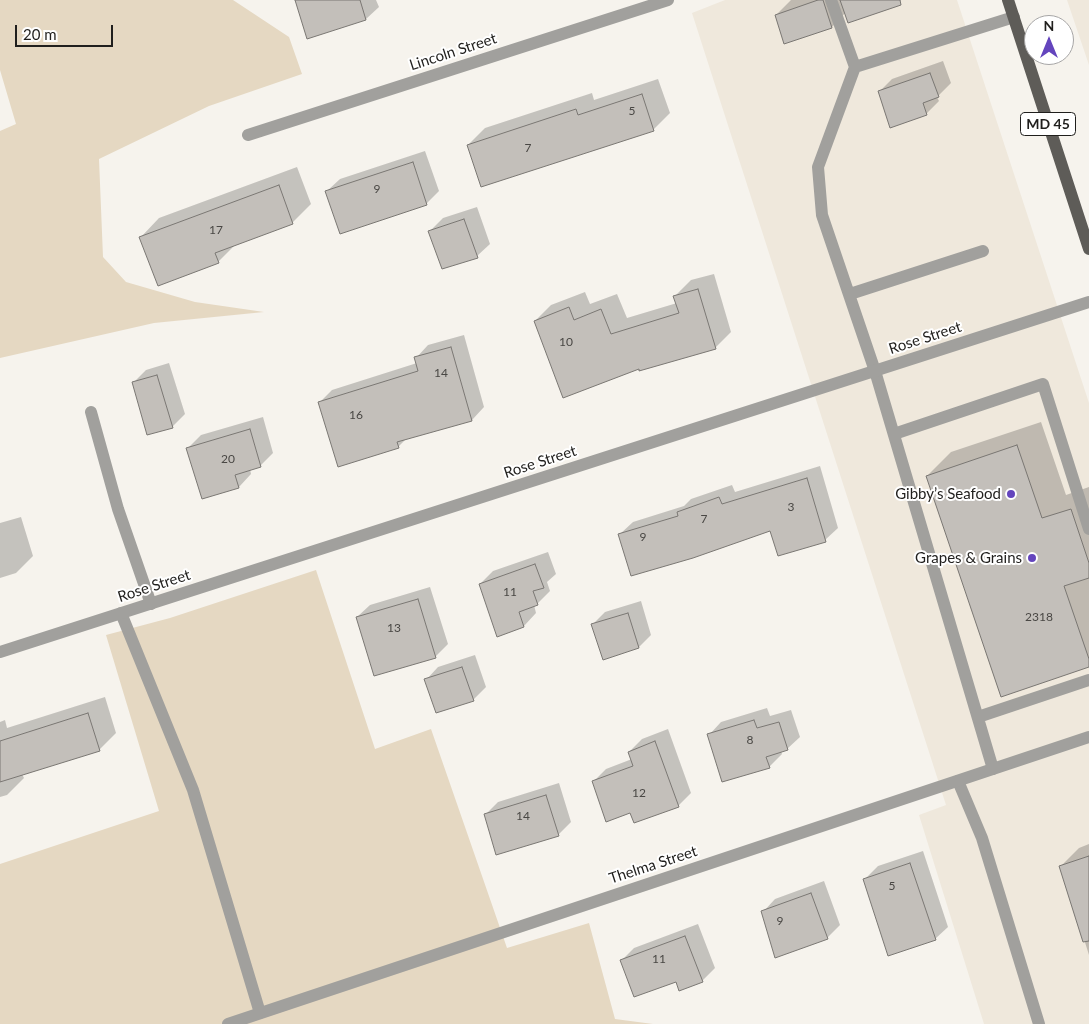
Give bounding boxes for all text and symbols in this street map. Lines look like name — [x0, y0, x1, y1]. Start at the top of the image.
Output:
scale bar — [18, 15, 115, 47]
north arrow — [1024, 15, 1074, 65]
text: N — [1044, 17, 1054, 34]
text: 20 m — [23, 25, 57, 43]
street label: Lincoln Street — [407, 29, 499, 75]
house number: 5 — [629, 104, 635, 118]
road number: MD 45 — [1020, 112, 1076, 136]
house number: 7 — [525, 141, 531, 155]
house number: 9 — [374, 182, 380, 196]
house number: 17 — [209, 223, 223, 237]
street label: Rose Street — [886, 318, 964, 358]
house number: 10 — [559, 335, 573, 349]
house number: 14 — [434, 366, 448, 380]
house number: 16 — [349, 408, 363, 422]
street label: Rose Street — [501, 442, 579, 482]
house number: 20 — [221, 452, 235, 466]
place label: Gibby’s Seafood — [895, 485, 1001, 503]
marker: Gibby’s Seafood — [1005, 488, 1017, 500]
house number: 3 — [788, 500, 794, 514]
house number: 7 — [701, 512, 707, 526]
house number: 9 — [640, 530, 646, 544]
place label: Grapes & Grains — [915, 549, 1022, 567]
marker: Grapes & Grains — [1026, 552, 1038, 564]
street label: Rose Street — [115, 566, 193, 606]
house number: 11 — [503, 585, 517, 599]
house number: 2318 — [1025, 610, 1053, 624]
house number: 13 — [387, 621, 401, 635]
house number: 8 — [747, 733, 753, 747]
house number: 12 — [632, 786, 646, 800]
house number: 14 — [516, 809, 530, 823]
street label: Thelma Street — [607, 842, 699, 888]
house number: 5 — [889, 879, 895, 893]
house number: 9 — [777, 914, 783, 928]
house number: 11 — [652, 952, 666, 966]

